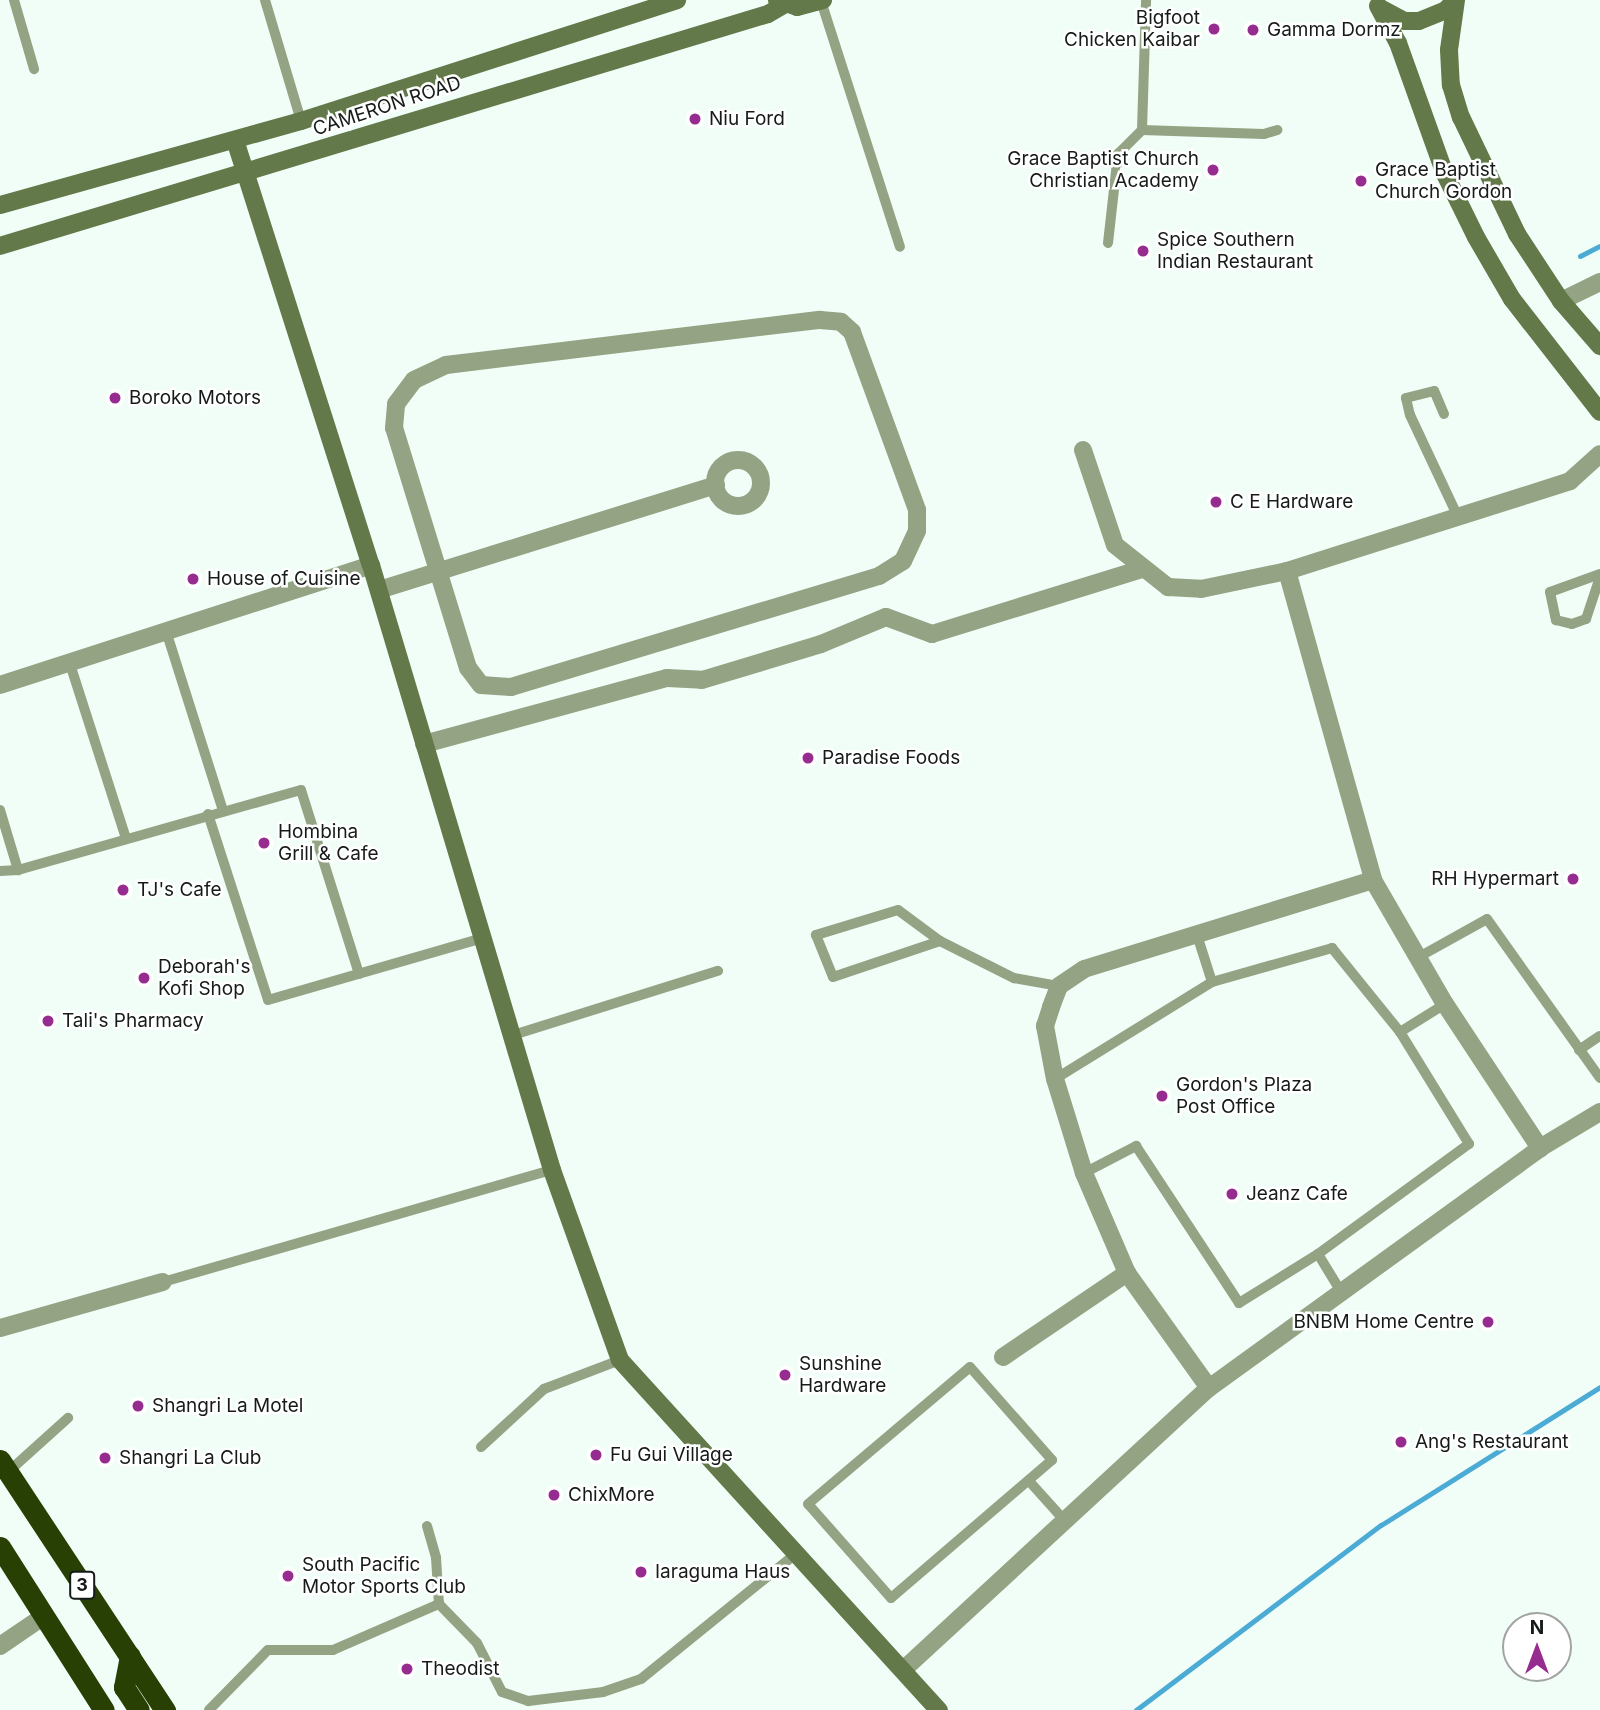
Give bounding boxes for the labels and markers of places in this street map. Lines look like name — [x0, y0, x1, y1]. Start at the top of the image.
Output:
place label: Bigfoot Chicken Kaibar — [1064, 7, 1200, 51]
place label: Gamma Dormz — [1267, 19, 1401, 41]
marker: Bigfoot Chicken Kaibar — [1206, 21, 1222, 37]
marker: Gamma Dormz — [1245, 22, 1261, 38]
place label: Niu Ford — [709, 108, 785, 130]
marker: Niu Ford — [687, 111, 703, 127]
place label: Grace Baptist Church Christian Academy — [1007, 148, 1199, 192]
place label: Grace Baptist Church Gordon — [1375, 159, 1512, 203]
marker: Grace Baptist Church Christian Academy — [1205, 162, 1221, 178]
marker: Grace Baptist Church Gordon — [1353, 173, 1369, 189]
place label: Spice Southern Indian Restaurant — [1157, 229, 1313, 273]
marker: Spice Southern Indian Restaurant — [1135, 243, 1151, 259]
place label: Boroko Motors — [129, 387, 261, 409]
marker: Boroko Motors — [107, 390, 123, 406]
place label: C E Hardware — [1230, 491, 1353, 513]
marker: C E Hardware — [1208, 494, 1224, 510]
place label: House of Cuisine — [207, 568, 361, 590]
marker: House of Cuisine — [185, 571, 201, 587]
place label: Paradise Foods — [822, 747, 960, 769]
marker: Paradise Foods — [800, 750, 816, 766]
place label: Hombina Grill & Cafe — [278, 821, 378, 865]
marker: Hombina Grill & Cafe — [256, 835, 272, 851]
place label: RH Hypermart — [1431, 868, 1559, 890]
marker: RH Hypermart — [1565, 871, 1581, 887]
place label: TJ's Cafe — [137, 879, 222, 901]
marker: TJ's Cafe — [115, 882, 131, 898]
place label: Deborah's Kofi Shop — [158, 956, 251, 1000]
marker: Deborah's Kofi Shop — [136, 970, 152, 986]
place label: Tali's Pharmacy — [62, 1010, 204, 1032]
marker: Tali's Pharmacy — [40, 1013, 56, 1029]
place label: Gordon's Plaza Post Office — [1176, 1074, 1312, 1118]
marker: Gordon's Plaza Post Office — [1154, 1088, 1170, 1104]
place label: Jeanz Cafe — [1246, 1183, 1348, 1205]
marker: Jeanz Cafe — [1224, 1186, 1240, 1202]
place label: BNBM Home Centre — [1293, 1311, 1474, 1333]
marker: BNBM Home Centre — [1480, 1314, 1496, 1330]
place label: Sunshine Hardware — [799, 1353, 886, 1397]
marker: Sunshine Hardware — [777, 1367, 793, 1383]
place label: Shangri La Motel — [152, 1395, 303, 1417]
marker: Shangri La Motel — [130, 1398, 146, 1414]
place label: Ang's Restaurant — [1415, 1431, 1569, 1453]
marker: Ang's Restaurant — [1393, 1434, 1409, 1450]
place label: Fu Gui Village — [610, 1444, 733, 1466]
place label: Shangri La Club — [119, 1447, 261, 1469]
marker: Fu Gui Village — [588, 1447, 604, 1463]
marker: Shangri La Club — [97, 1450, 113, 1466]
place label: ChixMore — [568, 1484, 655, 1506]
marker: ChixMore — [546, 1487, 562, 1503]
place label: South Pacific Motor Sports Club — [302, 1554, 466, 1598]
place label: Iaraguma Haus — [655, 1561, 790, 1583]
marker: Iaraguma Haus — [633, 1564, 649, 1580]
marker: South Pacific Motor Sports Club — [280, 1568, 296, 1584]
place label: Theodist — [421, 1658, 499, 1680]
marker: Theodist — [399, 1661, 415, 1677]

